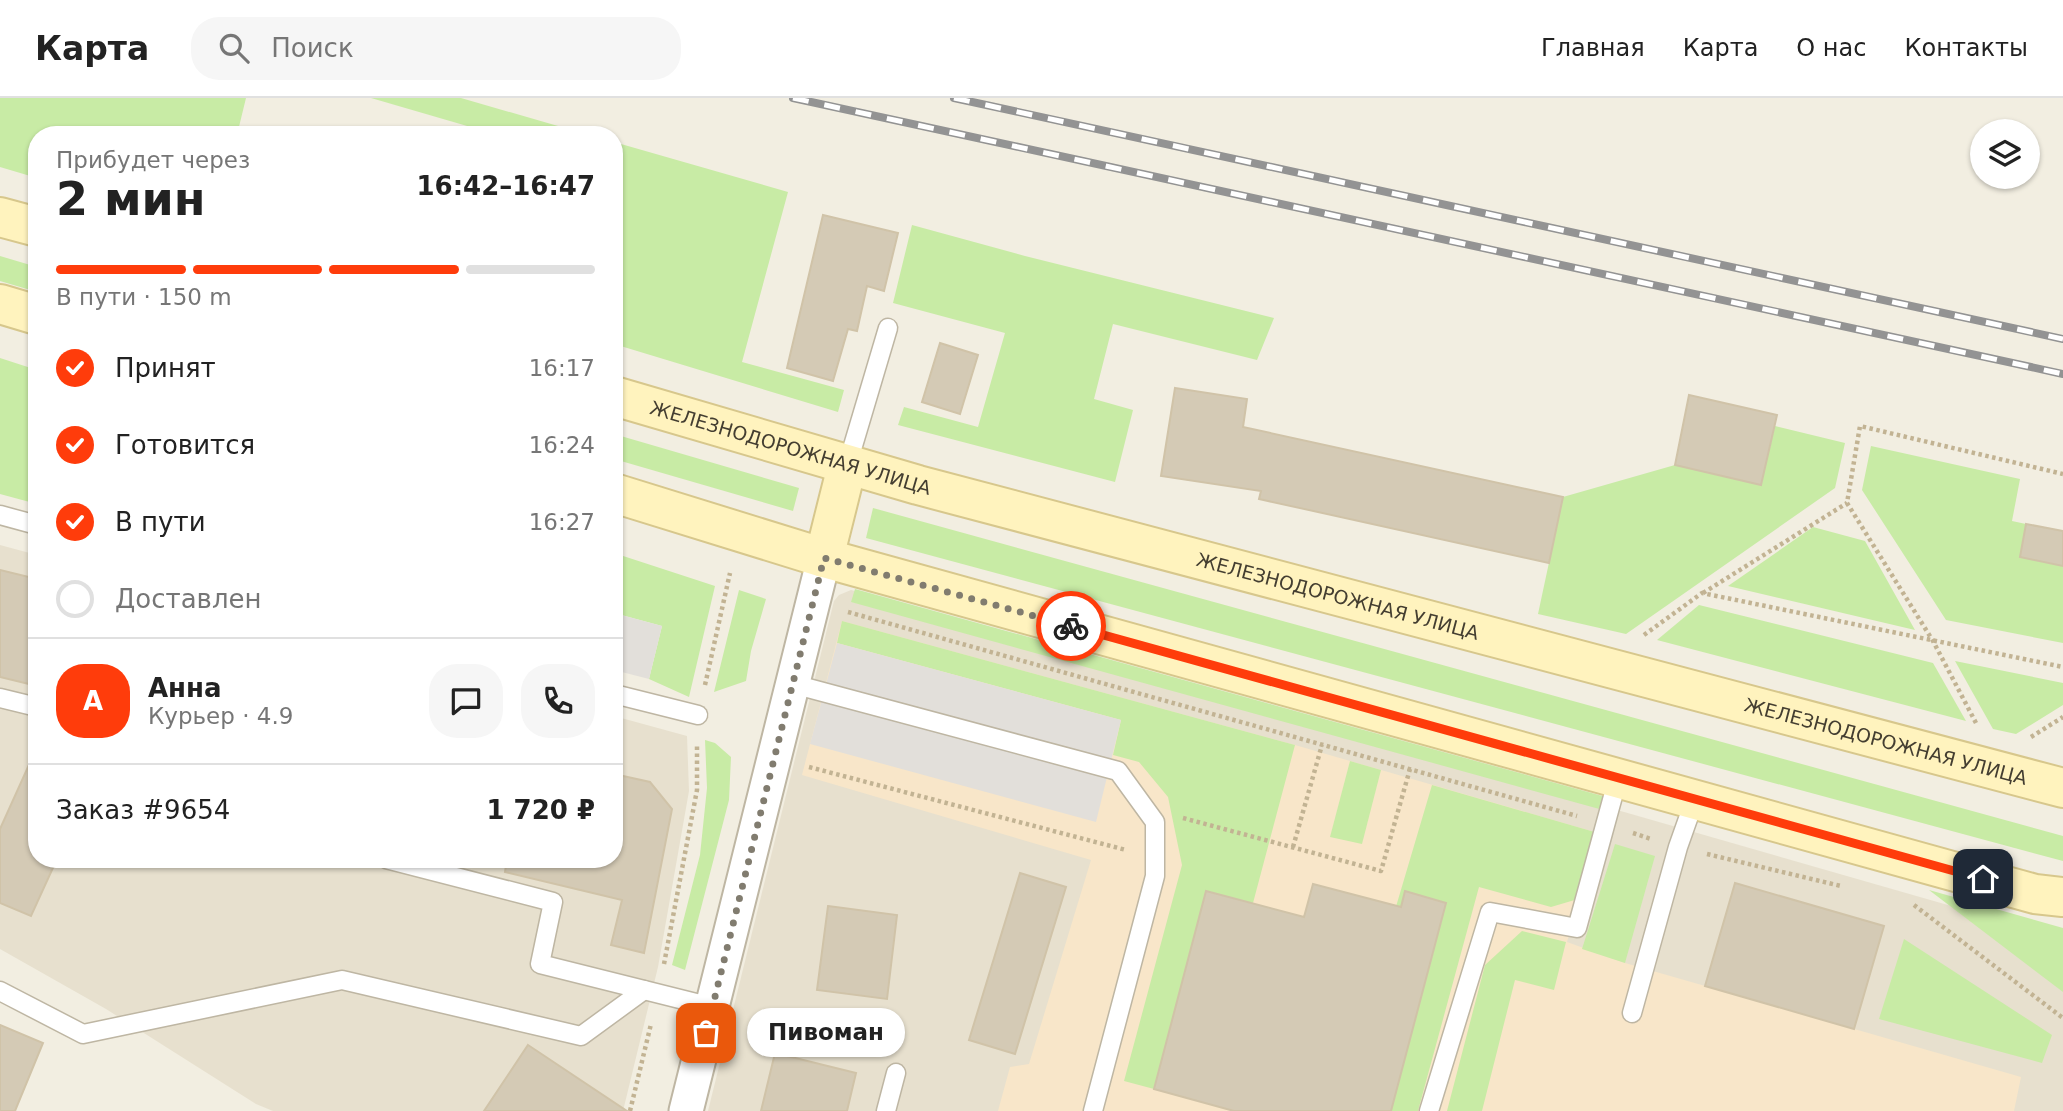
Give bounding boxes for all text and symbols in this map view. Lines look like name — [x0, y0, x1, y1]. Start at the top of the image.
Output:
search box — [191, 17, 681, 80]
text: Карта — [35, 29, 149, 68]
icon: search — [215, 29, 253, 67]
text: Поиск — [271, 33, 354, 63]
text: Главная — [1541, 34, 1645, 62]
text: Карта — [1683, 34, 1758, 62]
text: О нас — [1796, 34, 1866, 62]
text: Контакты — [1904, 34, 2028, 62]
map controls — [1970, 119, 2040, 189]
button: layers — [1970, 119, 2040, 189]
text: Прибудет через — [56, 147, 250, 173]
text: 16:42–16:47 — [416, 171, 595, 201]
text: 2 мин — [56, 172, 206, 226]
text: В пути · 150 m — [56, 284, 232, 310]
icon: check — [56, 349, 94, 387]
text: Принят — [115, 353, 216, 383]
text: 16:17 — [529, 355, 595, 381]
street label: ЖЕЛЕЗНОДОРОЖНАЯ УЛИЦА — [648, 396, 933, 499]
icon: check — [56, 426, 94, 464]
text: Готовится — [115, 430, 255, 460]
text: 16:24 — [529, 432, 595, 458]
icon: check — [56, 503, 94, 541]
text: В пути — [115, 507, 206, 537]
text: 16:27 — [529, 509, 595, 535]
street label: ЖЕЛЕЗНОДОРОЖНАЯ УЛИЦА — [1194, 548, 1481, 644]
text: Доставлен — [115, 584, 262, 614]
courier — [1036, 591, 1106, 661]
icon: bike — [1052, 607, 1090, 645]
button: chat — [429, 664, 503, 738]
button: phone — [521, 664, 595, 738]
text: Анна — [148, 673, 222, 703]
text: А — [83, 686, 103, 716]
street label: ЖЕЛЕЗНОДОРОЖНАЯ УЛИЦА — [1742, 693, 2030, 789]
text: Курьер · 4.9 — [148, 703, 293, 729]
text: Заказ #9654 — [56, 795, 230, 825]
text: 1 720 ₽ — [486, 795, 595, 825]
pin — [1953, 849, 2013, 909]
icon: home — [1964, 860, 2002, 898]
pin — [676, 1003, 736, 1063]
callout: Пивоман — [748, 1009, 906, 1058]
icon: bag — [687, 1014, 725, 1052]
text: Пивоман — [768, 1019, 884, 1045]

